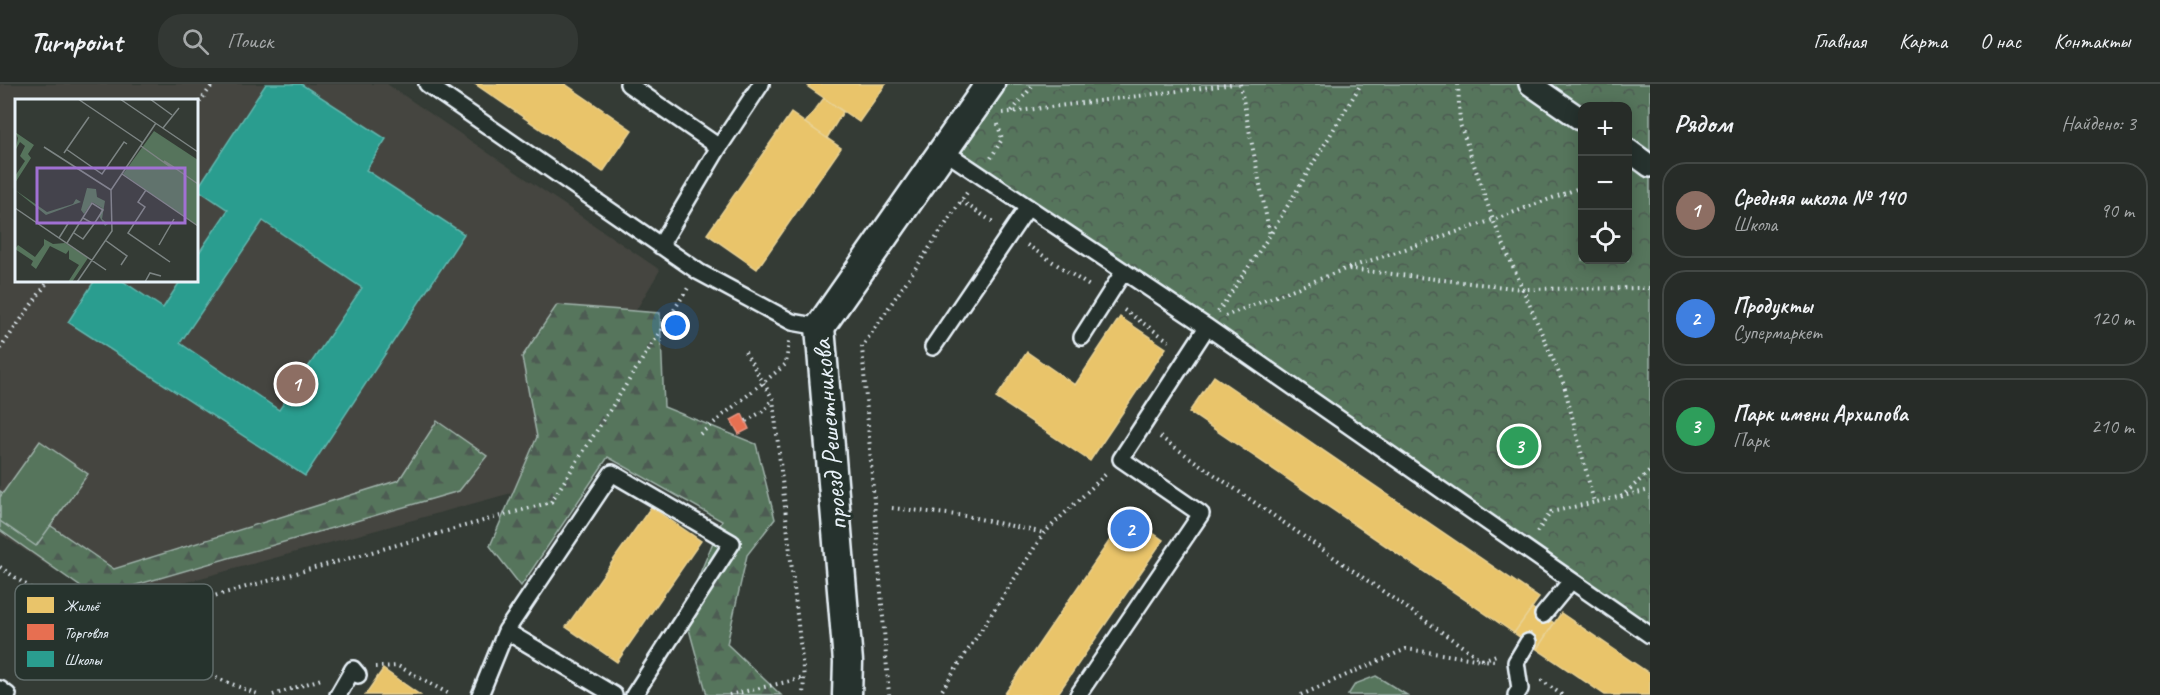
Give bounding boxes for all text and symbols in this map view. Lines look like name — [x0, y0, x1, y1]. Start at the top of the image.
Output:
search box — [158, 14, 578, 68]
text: Turnpoint — [30, 24, 122, 59]
icon: search — [179, 25, 212, 58]
text: Поиск — [227, 27, 273, 55]
text: Главная — [1813, 28, 1866, 54]
text: Карта — [1899, 28, 1947, 54]
text: О нас — [1980, 28, 2021, 54]
text: Контакты — [2054, 28, 2130, 54]
inset map — [15, 99, 198, 282]
map controls — [1578, 102, 1632, 264]
button: + — [1578, 102, 1632, 156]
text: Рядом — [1674, 107, 1732, 140]
text: Найдено: 3 — [2061, 111, 2136, 136]
button: − — [1578, 156, 1632, 210]
text: Средняя школа № 140 — [1733, 184, 1905, 212]
text: 1 — [1691, 198, 1700, 223]
text: 90 m — [2100, 198, 2134, 223]
button: locate — [1578, 210, 1632, 264]
text: Школа — [1733, 212, 1777, 237]
text: Продукты — [1733, 292, 1812, 320]
text: 2 — [1691, 306, 1700, 331]
text: 120 m — [2091, 306, 2134, 331]
your location — [661, 311, 690, 340]
text: Супермаркет — [1733, 320, 1822, 345]
street label: проезд Решетникова — [803, 336, 855, 532]
pin: 1 — [276, 362, 316, 406]
text: Парк имени Архипова — [1733, 400, 1908, 428]
text: 3 — [1691, 414, 1700, 439]
text: 210 m — [2091, 414, 2134, 439]
pin: 3 — [1500, 424, 1538, 469]
text: Парк — [1733, 428, 1769, 453]
pin: 2 — [1110, 506, 1150, 552]
legend — [15, 584, 213, 680]
text: Жильё — [64, 596, 102, 616]
text: Торговля — [64, 623, 109, 643]
text: Школы — [64, 650, 103, 670]

